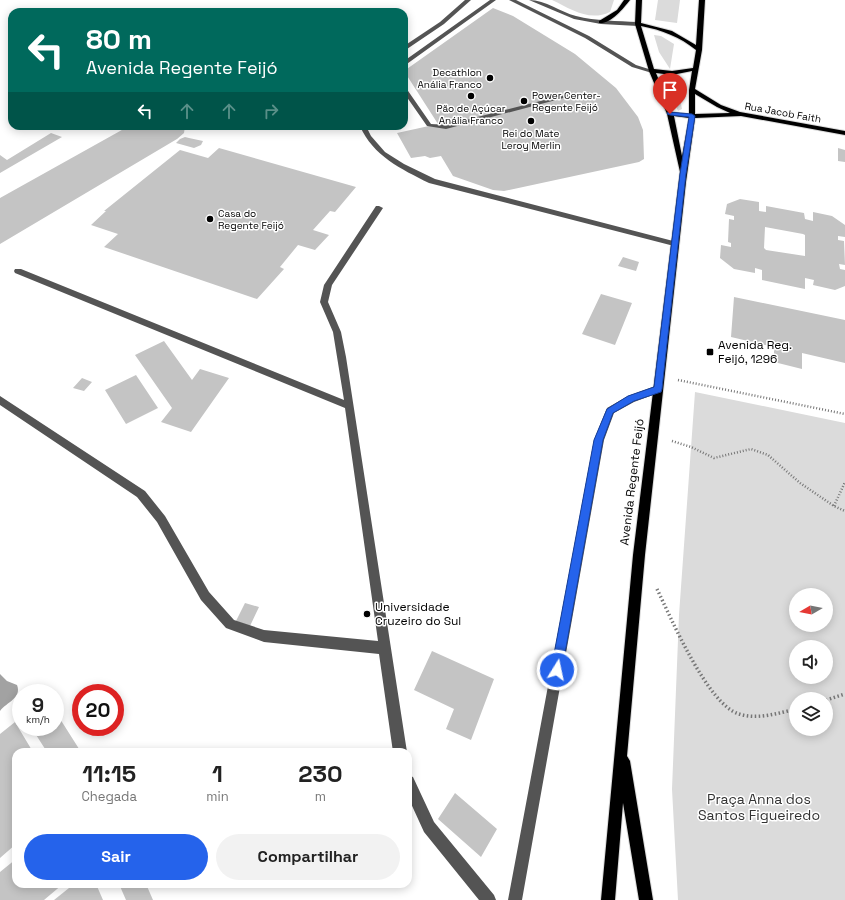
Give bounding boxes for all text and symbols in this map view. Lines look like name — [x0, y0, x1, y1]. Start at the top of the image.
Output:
text: 80 m — [86, 21, 152, 57]
icon: left — [20, 24, 72, 76]
text: Avenida Regente Feijó — [86, 56, 278, 79]
place label: Decathlon Anália Franco — [418, 66, 482, 91]
marker: Decathlon Anália Franco — [485, 73, 495, 83]
pin — [653, 73, 687, 114]
icon: arrive — [659, 79, 681, 101]
place label: Power Center- Regente Feijó — [532, 89, 601, 114]
marker: Pão de Açúcar Anália Franco — [466, 91, 476, 101]
marker: Power Center- Regente Feijó — [519, 96, 529, 106]
street label: Rua Jacob Faith — [744, 99, 822, 126]
icon: left — [134, 100, 156, 122]
icon: ahead — [176, 100, 198, 122]
icon: ahead — [218, 100, 240, 122]
icon: right — [260, 100, 282, 122]
place label: Pão de Açúcar Anália Franco — [437, 102, 506, 127]
marker: Rei do Mate Leroy Merlin — [526, 116, 536, 126]
place label: Rei do Mate Leroy Merlin — [501, 127, 561, 152]
place label: Casa do Regente Feijó — [218, 207, 284, 232]
marker: Casa do Regente Feijó — [205, 214, 215, 224]
place label: Avenida Reg. Feijó, 1296 — [718, 337, 792, 367]
marker: Avenida Reg. Feijó, 1296 — [705, 347, 715, 357]
street label: Avenida Regente Feijó — [616, 418, 648, 546]
north arrow — [789, 588, 833, 632]
map controls — [789, 588, 833, 736]
place label: Universidade Cruzeiro do Sul — [375, 599, 461, 629]
marker: Universidade Cruzeiro do Sul — [362, 609, 372, 619]
button: sound — [789, 640, 833, 684]
position arrow — [536, 649, 578, 691]
speed limit sign: 20 — [72, 684, 124, 736]
text: 9 — [32, 692, 44, 718]
button: layers — [789, 692, 833, 736]
text: km/h — [26, 713, 50, 726]
text: 11:15 — [82, 758, 136, 789]
text: 1 — [212, 758, 223, 789]
text: 230 — [298, 758, 343, 789]
text: Chegada — [81, 788, 137, 805]
text: min — [206, 788, 229, 805]
text: m — [315, 788, 326, 805]
park label: Praça Anna dos Santos Figueiredo — [698, 790, 820, 824]
button: Sair — [24, 834, 208, 880]
button: Compartilhar — [216, 834, 400, 880]

